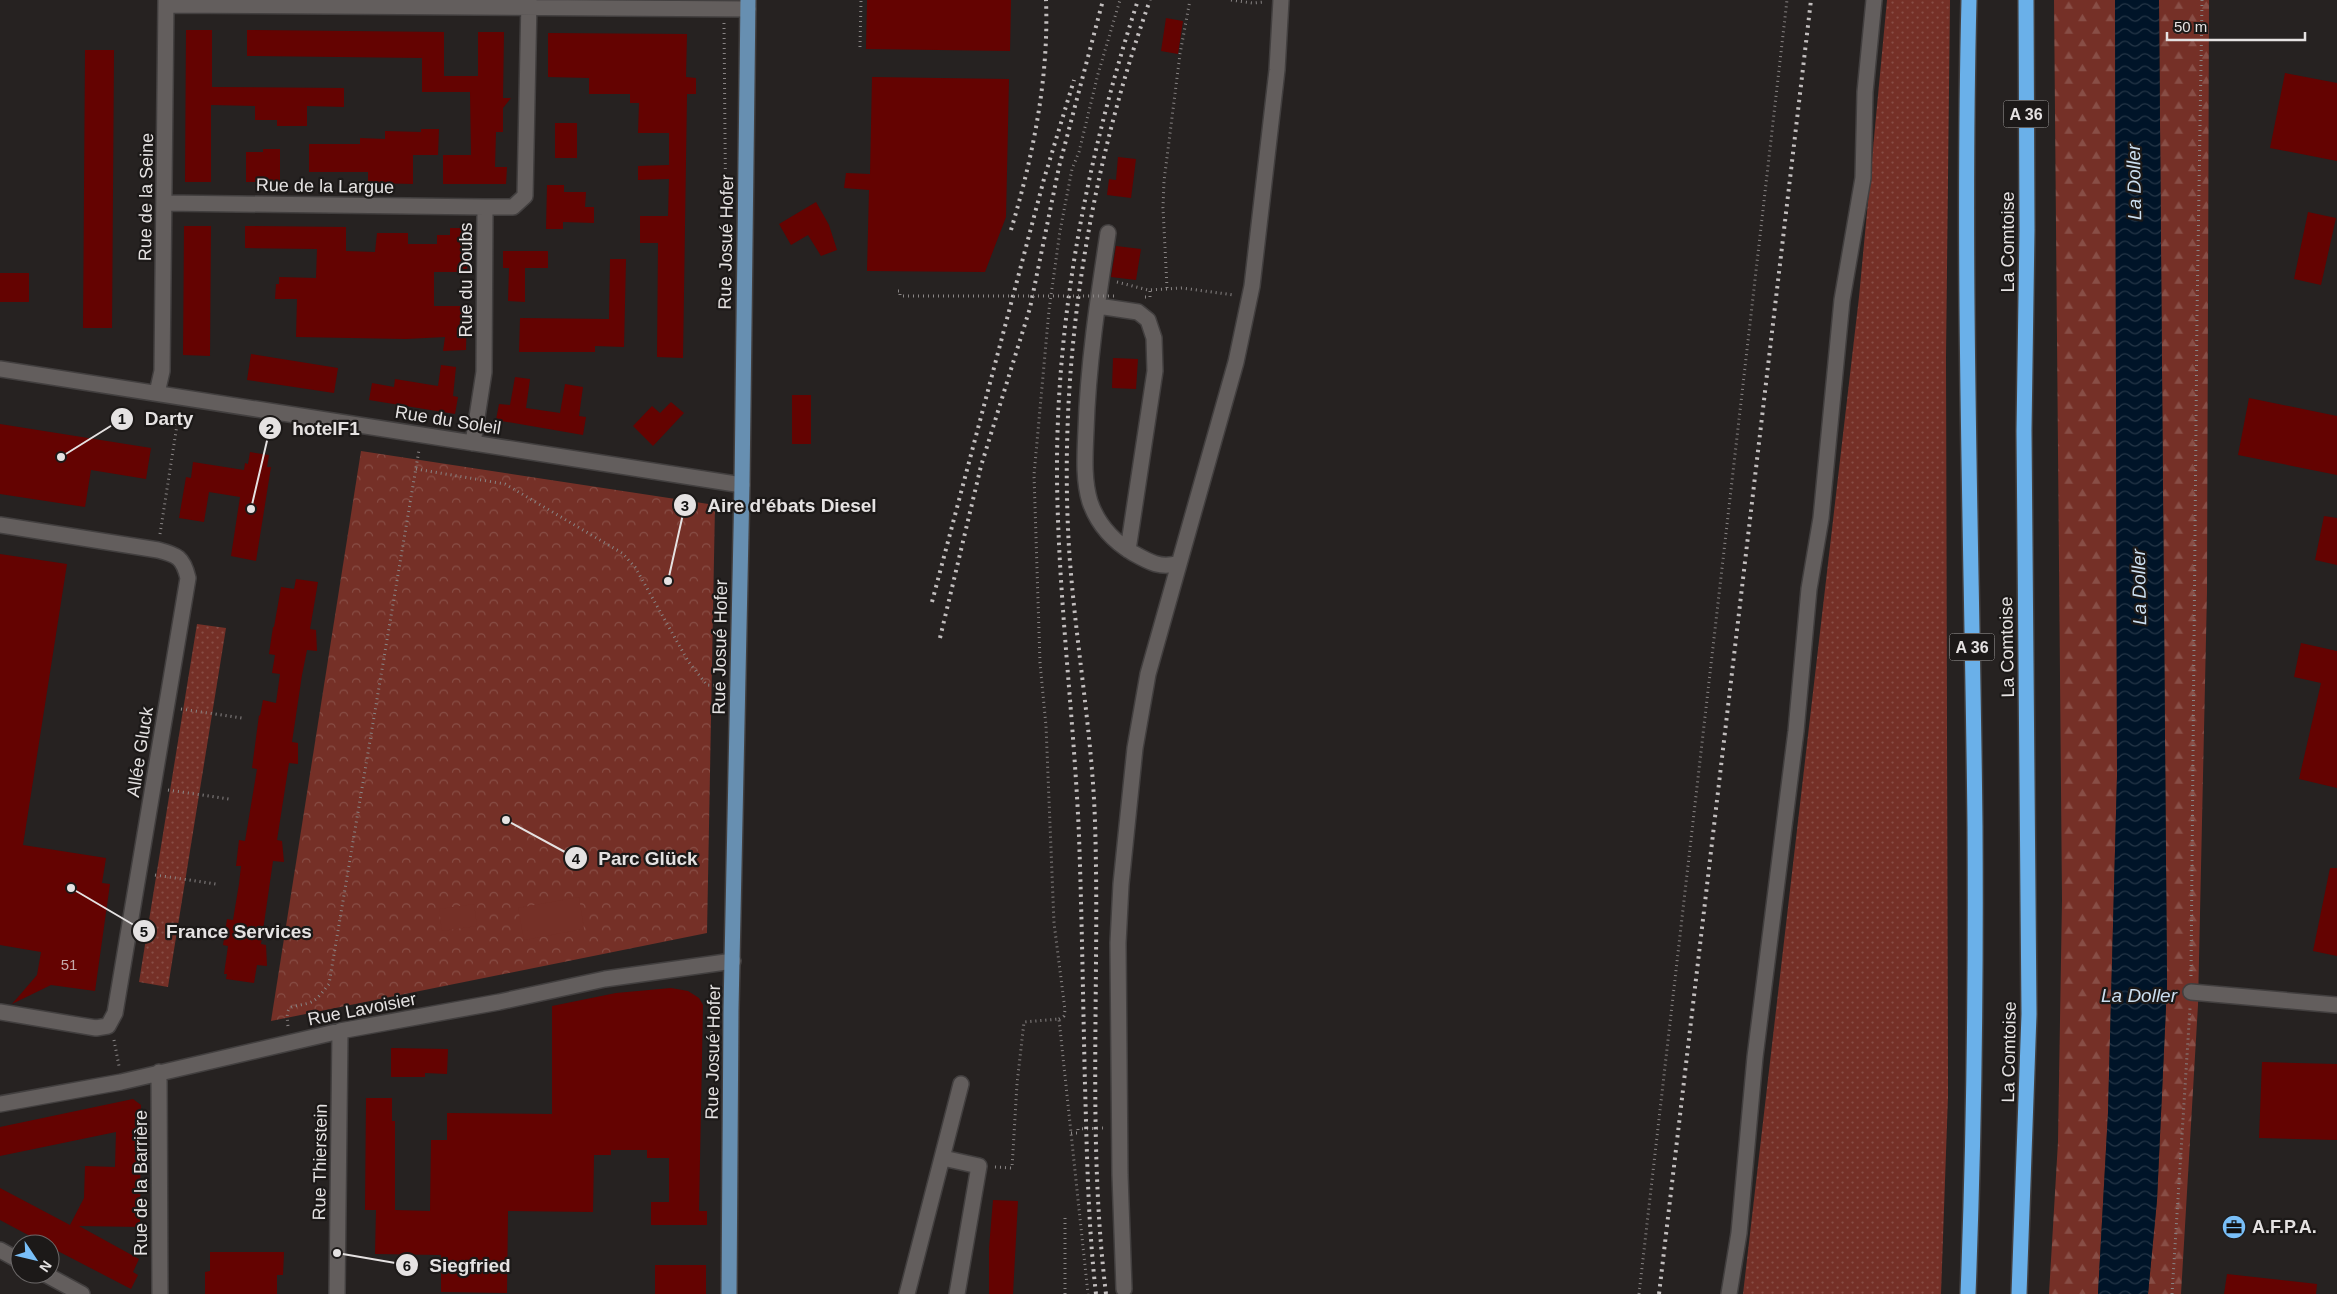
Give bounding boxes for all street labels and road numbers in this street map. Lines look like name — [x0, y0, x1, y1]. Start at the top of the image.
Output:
road number: A 36 — [2004, 100, 2048, 128]
street label: Rue de la Seine — [135, 133, 157, 261]
street label: Rue Josué Hofer — [715, 174, 737, 310]
street label: Rue de la Largue — [256, 175, 394, 197]
street label: La Comtoise — [1998, 191, 2018, 293]
street label: Rue du Doubs — [456, 222, 476, 338]
street label: Rue du Soleil — [394, 402, 502, 438]
street label: Rue Josué Hofer — [709, 579, 731, 715]
street label: La Comtoise — [1996, 596, 2018, 698]
road number: A 36 — [1950, 634, 1994, 660]
street label: Allée Gluck — [123, 704, 157, 799]
street label: Rue Josué Hofer — [702, 984, 724, 1120]
street label: Rue Lavoisier — [306, 989, 418, 1029]
street label: La Comtoise — [1998, 1001, 2020, 1103]
street label: Rue Thierstein — [309, 1103, 331, 1221]
street label: Rue de la Barrière — [131, 1110, 151, 1256]

